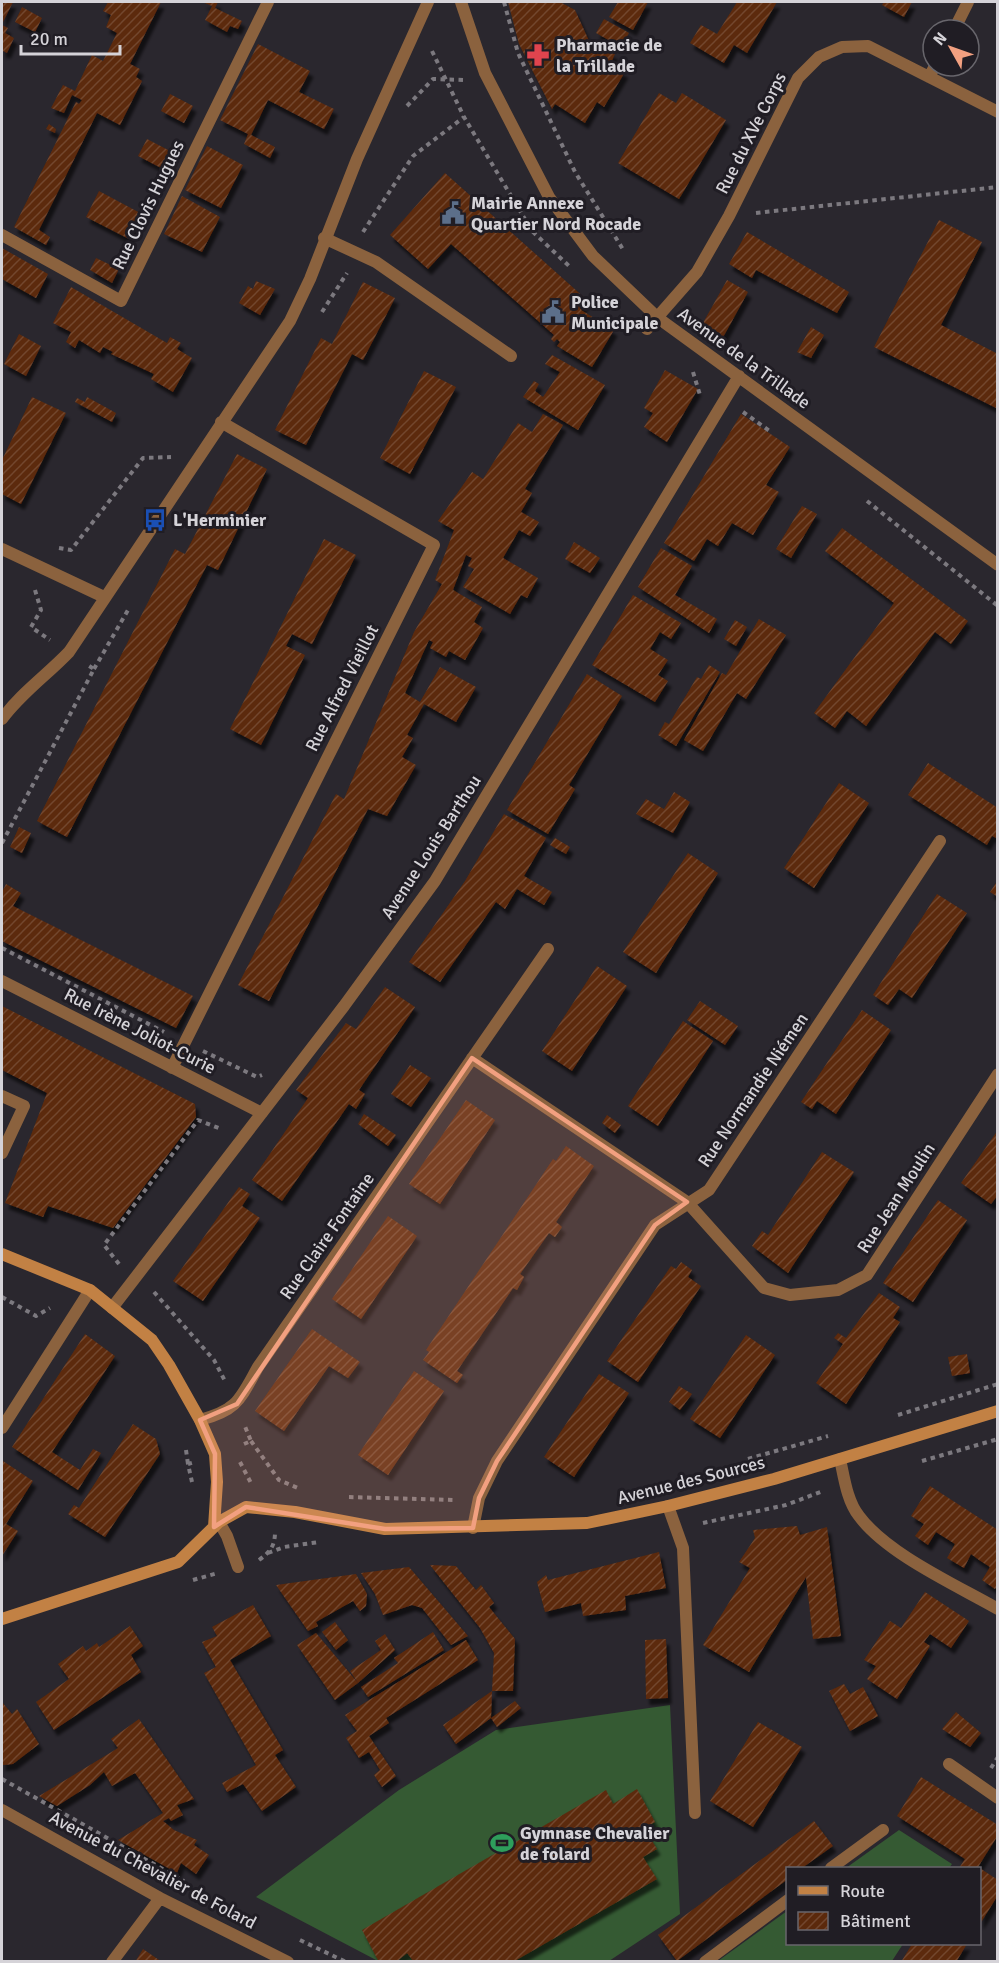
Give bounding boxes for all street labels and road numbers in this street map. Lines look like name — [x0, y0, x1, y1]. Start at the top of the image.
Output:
street label: Rue du XVe Corps — [711, 68, 791, 198]
street label: Rue Clovis Hugues — [107, 137, 189, 273]
street label: Avenue de la Trillade — [673, 302, 815, 414]
street label: Rue Alfred Vieillot — [301, 621, 383, 755]
street label: Avenue Louis Barthou — [376, 771, 486, 923]
street label: Rue Irène Joliot-Curie — [60, 983, 220, 1079]
street label: Rue Normandie Niémen — [693, 1009, 813, 1171]
street label: Rue Jean Moulin — [852, 1139, 940, 1257]
street label: Rue Claire Fontaine — [275, 1168, 379, 1304]
street label: Avenue des Sources — [615, 1451, 767, 1509]
street label: Avenue du Chevalier de Folard — [46, 1806, 260, 1934]

